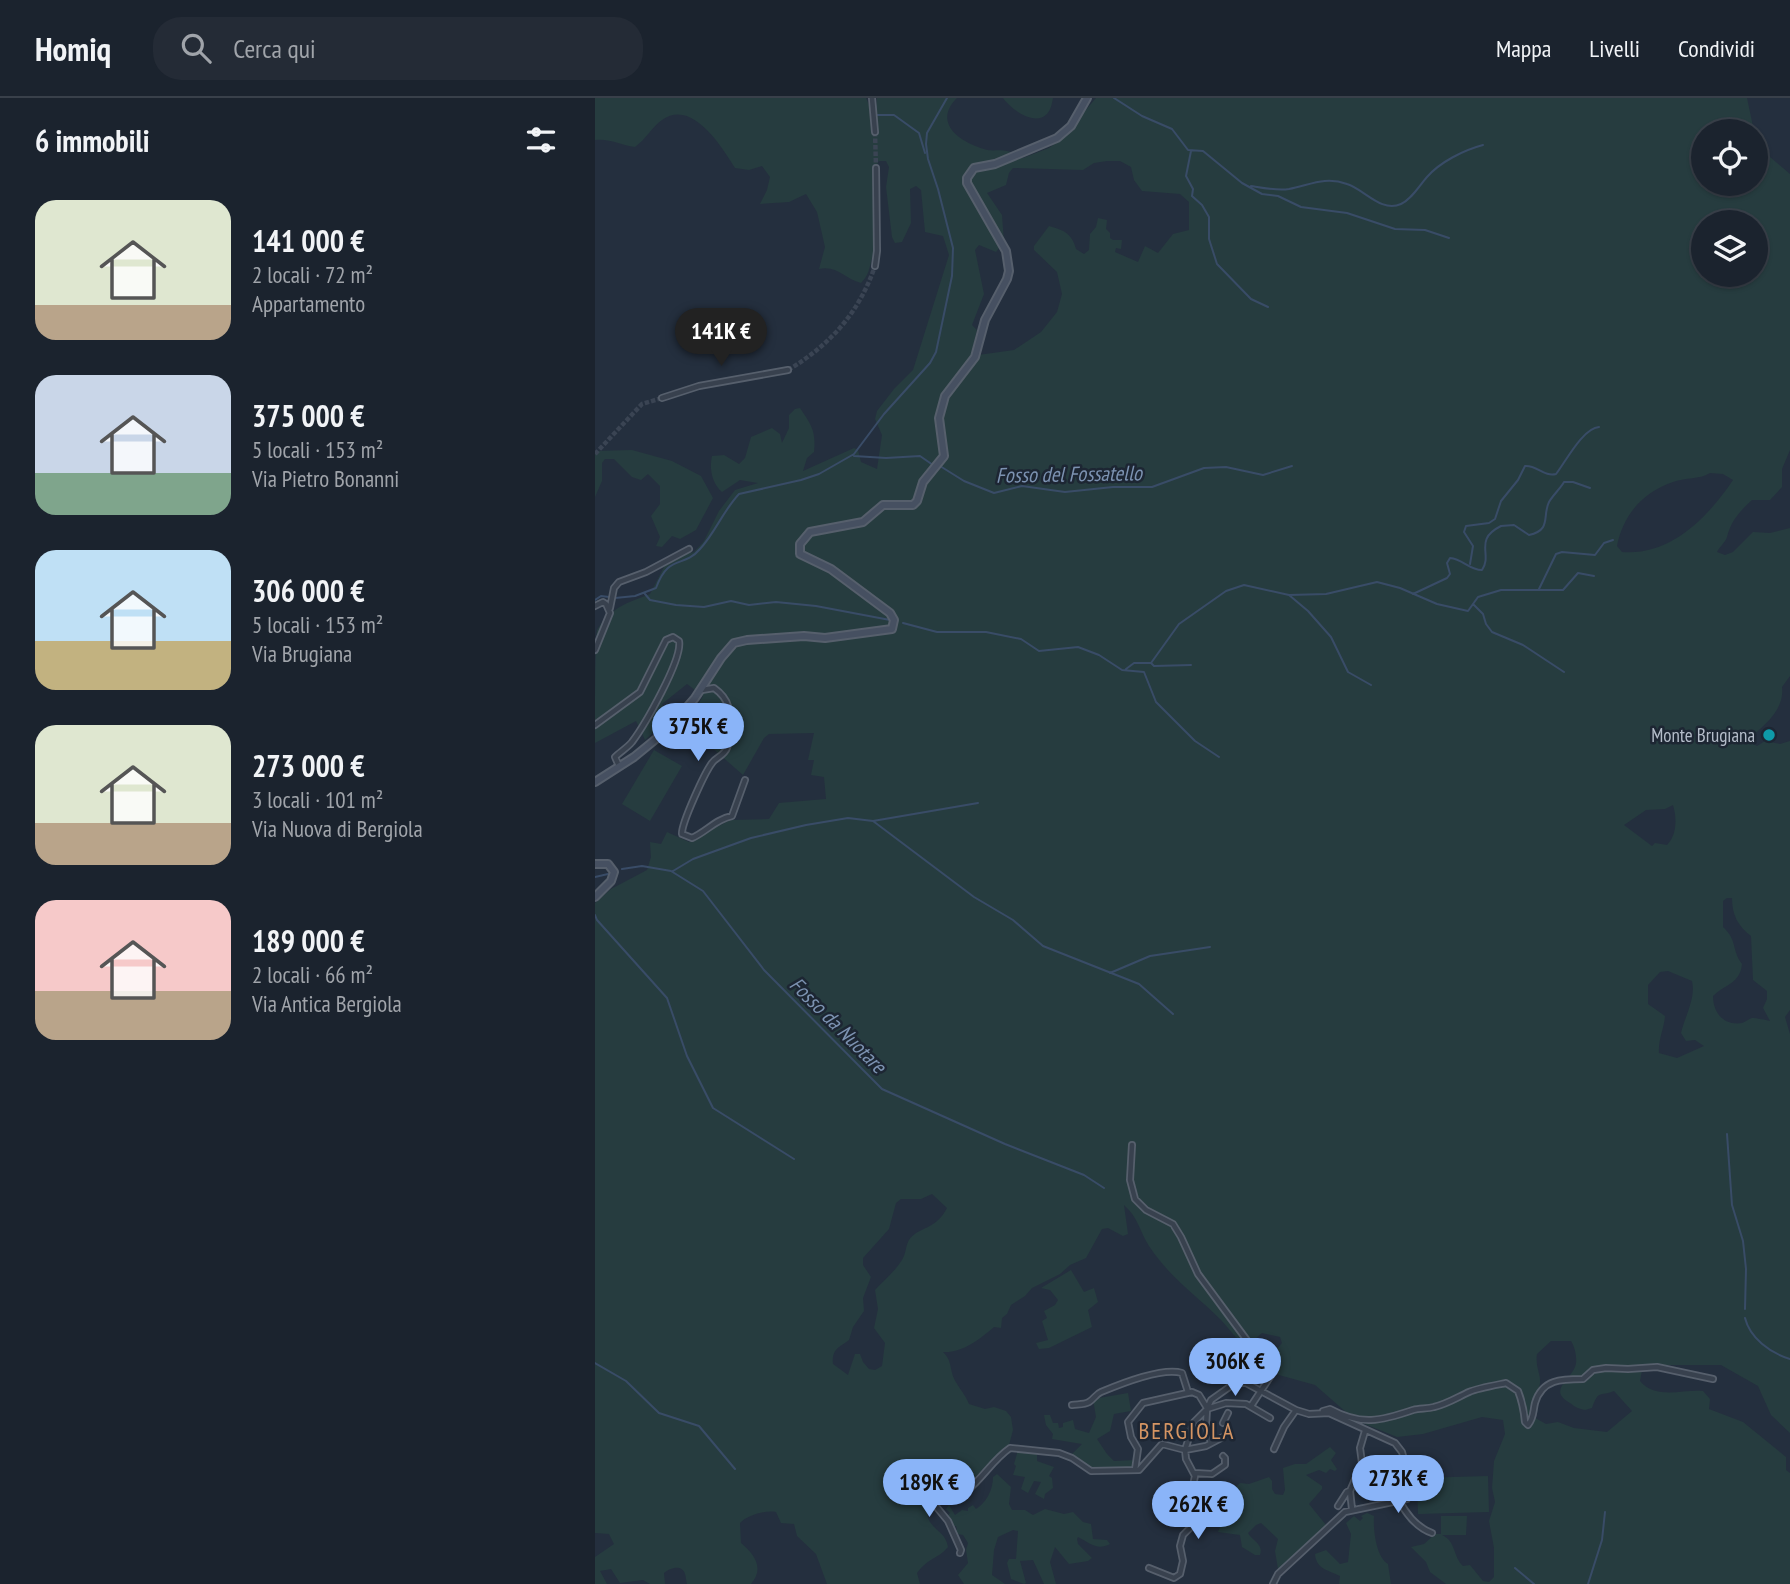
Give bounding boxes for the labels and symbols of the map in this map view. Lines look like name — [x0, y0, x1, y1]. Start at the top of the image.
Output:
pin: 141K € — [664, 308, 778, 368]
water label: Fosso del Fossatello — [996, 459, 1144, 489]
pin: 375K € — [641, 704, 755, 763]
place label: Monte Brugiana — [1651, 723, 1755, 747]
marker: Monte Brugiana — [1761, 727, 1777, 743]
water label: Fosso da Nuotare — [784, 971, 893, 1080]
pin: 306K € — [1178, 1338, 1292, 1398]
district label: BERGIOLA — [1139, 1416, 1235, 1445]
pin: 273K € — [1341, 1456, 1455, 1515]
pin: 189K € — [872, 1460, 986, 1519]
pin: 262K € — [1141, 1482, 1255, 1541]

